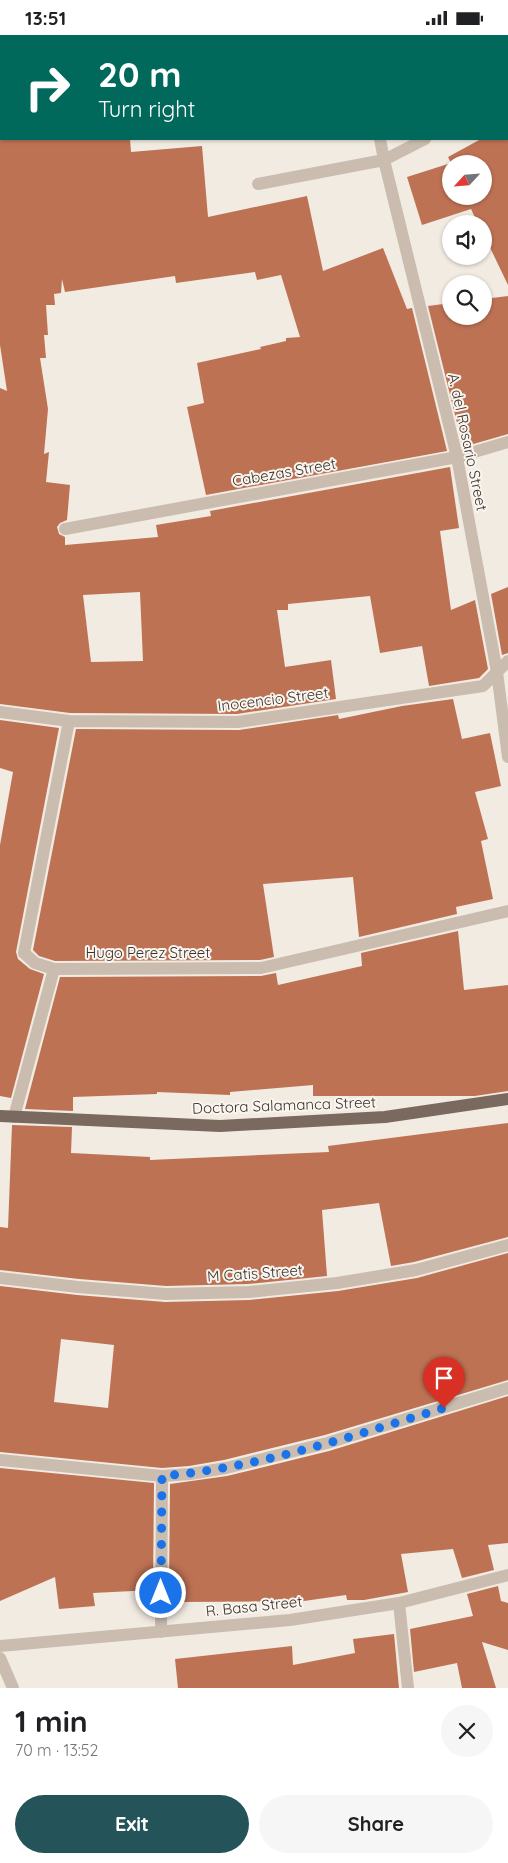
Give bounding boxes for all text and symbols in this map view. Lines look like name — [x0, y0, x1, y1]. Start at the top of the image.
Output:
text: 13:51 — [25, 6, 66, 30]
text: 20 m — [98, 52, 181, 96]
icon: right — [15, 55, 80, 120]
text: Turn right — [98, 95, 195, 123]
north arrow — [442, 155, 492, 205]
map controls — [442, 155, 492, 325]
button: sound — [442, 215, 492, 265]
button: search — [442, 275, 492, 325]
street label: A. del Rosario Street — [444, 372, 492, 512]
street label: Cabezas Street — [231, 454, 337, 490]
street label: Inocencio Street — [216, 683, 330, 715]
street label: Hugo Perez Street — [86, 943, 210, 962]
street label: Doctora Salamanca Street — [192, 1092, 376, 1118]
street label: M Catis Street — [207, 1260, 303, 1286]
pin — [423, 1357, 465, 1408]
icon: arrive — [430, 1364, 458, 1392]
position arrow — [134, 1566, 186, 1618]
street label: R. Basa Street — [205, 1591, 303, 1621]
text: 1 min — [15, 1702, 88, 1740]
button: close — [441, 1705, 493, 1757]
text: 70 m · 13:52 — [15, 1740, 98, 1760]
button: Exit — [15, 1795, 249, 1853]
button: Share — [259, 1795, 493, 1853]

